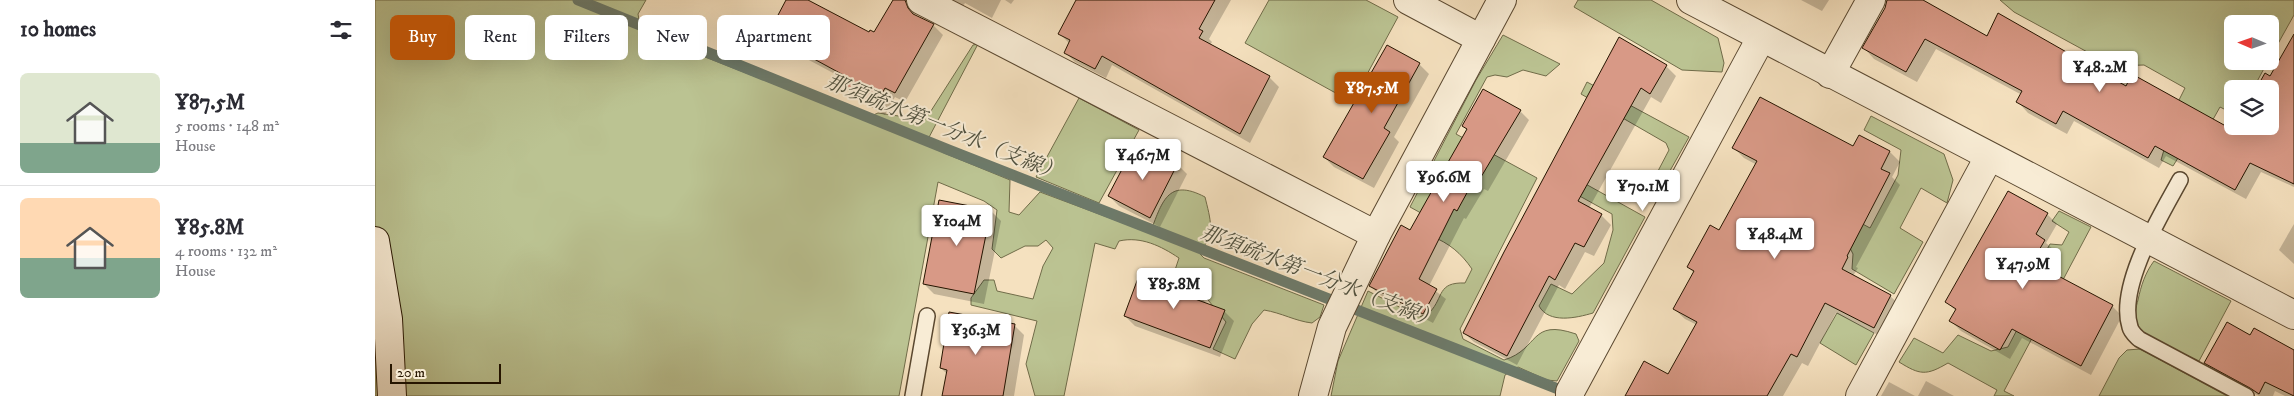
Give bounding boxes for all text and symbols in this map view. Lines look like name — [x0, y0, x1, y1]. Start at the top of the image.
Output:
chip: Buy — [390, 15, 455, 60]
chip: Rent — [465, 15, 535, 60]
chip: Filters — [545, 15, 628, 60]
chip: New — [638, 15, 707, 60]
chip: Apartment — [717, 15, 830, 60]
north arrow — [2224, 15, 2279, 70]
map controls — [2224, 15, 2279, 135]
icon: filters — [327, 16, 355, 44]
text: 10 homes — [20, 17, 96, 43]
pin: ¥48.2M — [2059, 51, 2141, 93]
text: ¥48.2M — [2073, 57, 2127, 77]
water label: 那須疏水第一分水（支線） — [822, 69, 1065, 187]
pin: ¥87.5M — [1331, 72, 1413, 114]
text: ¥87.5M — [1345, 78, 1399, 98]
button: layers — [2224, 80, 2279, 135]
text: ¥87.5M — [175, 90, 245, 116]
icon: home — [60, 93, 120, 153]
text: 5 rooms · 148 m² — [175, 116, 279, 136]
text: House — [175, 136, 216, 156]
pin: ¥46.7M — [1102, 138, 1184, 181]
text: ¥46.7M — [1116, 145, 1170, 165]
pin: ¥96.6M — [1403, 160, 1485, 203]
text: ¥96.6M — [1417, 167, 1471, 187]
pin: ¥70.1M — [1602, 170, 1684, 212]
text: ¥70.1M — [1617, 176, 1669, 196]
pin: ¥104M — [922, 204, 992, 247]
text: ¥104M — [933, 211, 981, 231]
text: ¥85.8M — [175, 215, 244, 241]
icon: home — [60, 218, 120, 278]
pin: ¥48.4M — [1734, 218, 1816, 260]
water label: 那須疏水第一分水（支線） — [1197, 220, 1442, 334]
text: ¥48.4M — [1747, 224, 1803, 244]
text: 4 rooms · 132 m² — [175, 241, 277, 261]
pin: ¥47.9M — [1982, 248, 2064, 290]
text: ¥47.9M — [1996, 254, 2050, 274]
text: House — [175, 261, 216, 281]
pin: ¥85.8M — [1133, 268, 1215, 310]
text: ¥85.8M — [1148, 274, 1200, 294]
pin: ¥36.3M — [935, 314, 1017, 356]
text: ¥36.3M — [951, 320, 1001, 340]
scale bar — [390, 361, 501, 384]
text: 20 m — [397, 364, 425, 382]

